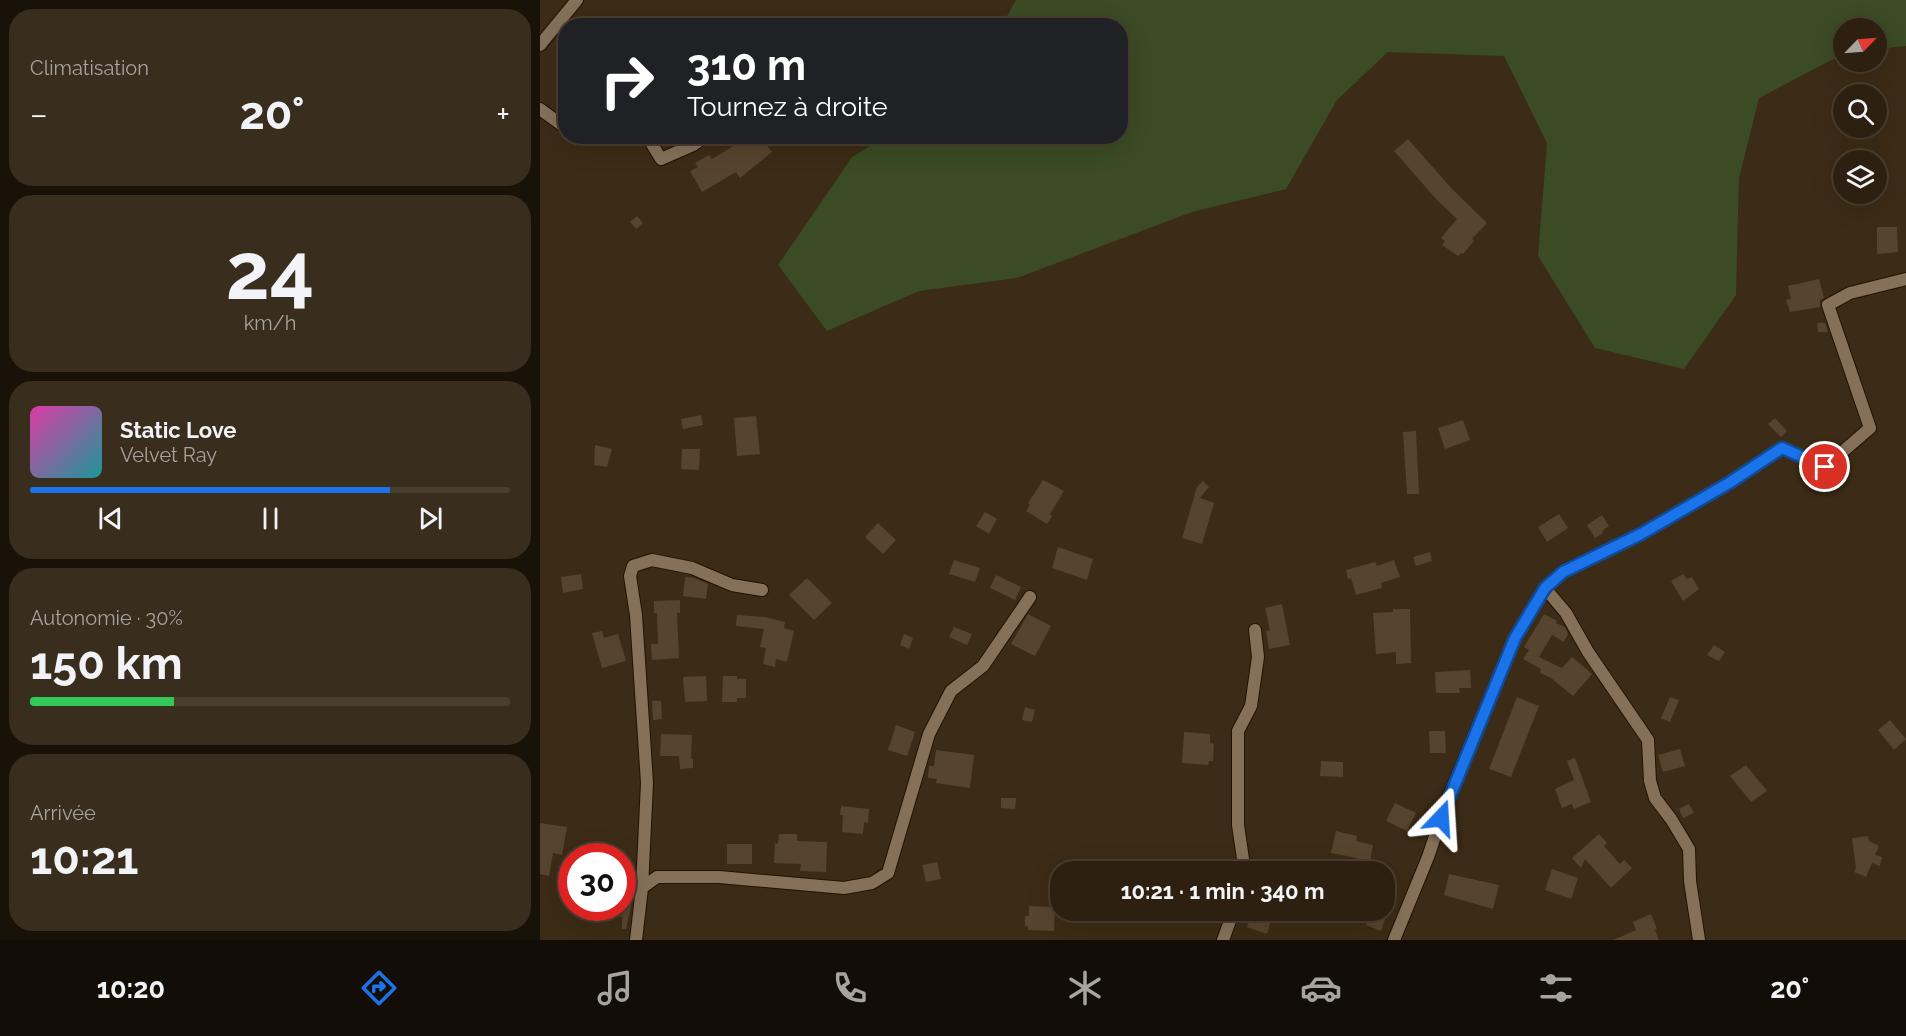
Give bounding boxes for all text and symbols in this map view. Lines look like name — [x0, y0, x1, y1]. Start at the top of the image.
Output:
north arrow — [1833, 18, 1887, 72]
map controls — [1833, 18, 1887, 204]
text: 310 m — [687, 41, 806, 90]
icon: right — [588, 42, 666, 120]
text: Climatisation — [30, 56, 149, 80]
button: search — [1833, 84, 1887, 138]
text: 20° — [239, 87, 305, 140]
text: Tournez à droite — [687, 91, 888, 122]
text: − — [30, 95, 48, 134]
text: + — [496, 95, 510, 134]
button: layers — [1833, 150, 1887, 204]
text: 24 — [226, 226, 314, 317]
text: km/h — [244, 311, 296, 335]
text: Static Love — [120, 417, 237, 443]
pin — [1799, 441, 1850, 492]
text: Velvet Ray — [120, 443, 217, 467]
icon: arrive — [1808, 450, 1841, 483]
icon: previous — [94, 502, 127, 535]
icon: pause — [254, 502, 287, 535]
icon: next — [414, 502, 447, 535]
text: Autonomie · 30% — [30, 606, 183, 630]
text: 150 km — [30, 637, 183, 690]
position arrow — [1409, 786, 1473, 850]
text: Arrivée — [30, 801, 96, 825]
text: 10:21 — [30, 832, 139, 885]
speed limit sign: 30 — [558, 843, 636, 921]
text: 10:21 · 1 min · 340 m — [1121, 878, 1324, 904]
icon: directions — [358, 967, 400, 1009]
icon: music — [594, 967, 636, 1009]
icon: phone — [829, 967, 871, 1009]
icon: climate — [1064, 967, 1106, 1009]
icon: car — [1300, 967, 1342, 1009]
icon: filters — [1535, 967, 1577, 1009]
text: 10:20 — [97, 973, 165, 1004]
text: 20° — [1770, 973, 1809, 1004]

